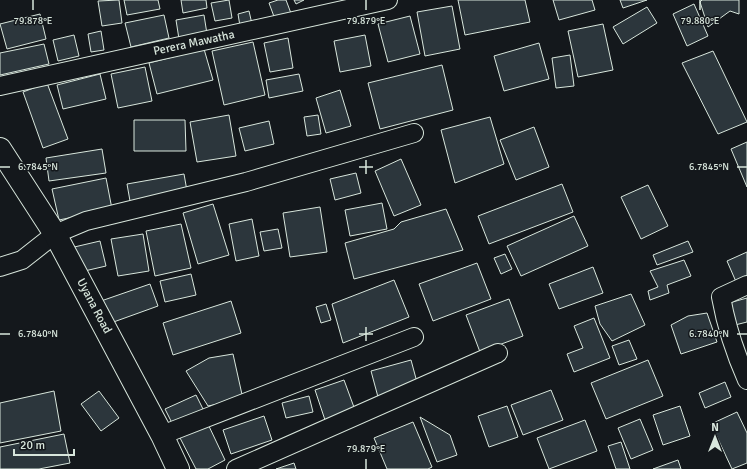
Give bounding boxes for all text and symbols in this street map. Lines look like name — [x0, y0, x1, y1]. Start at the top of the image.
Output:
text: 79.878°E — [14, 15, 53, 27]
text: 79.879°E — [347, 15, 386, 27]
text: 79.880°E — [681, 15, 720, 27]
street label: Perera Mawatha — [152, 27, 236, 59]
text: 6.7845°N — [18, 161, 58, 173]
text: 6.7845°N — [689, 161, 729, 173]
street label: Uyana Road — [73, 276, 115, 336]
text: 6.7840°N — [18, 328, 58, 340]
text: 6.7840°N — [689, 328, 729, 340]
north arrow — [695, 417, 735, 457]
text: N — [711, 421, 719, 434]
scale bar — [14, 431, 74, 457]
text: 20 m — [20, 438, 45, 453]
text: 79.879°E — [347, 443, 386, 455]

